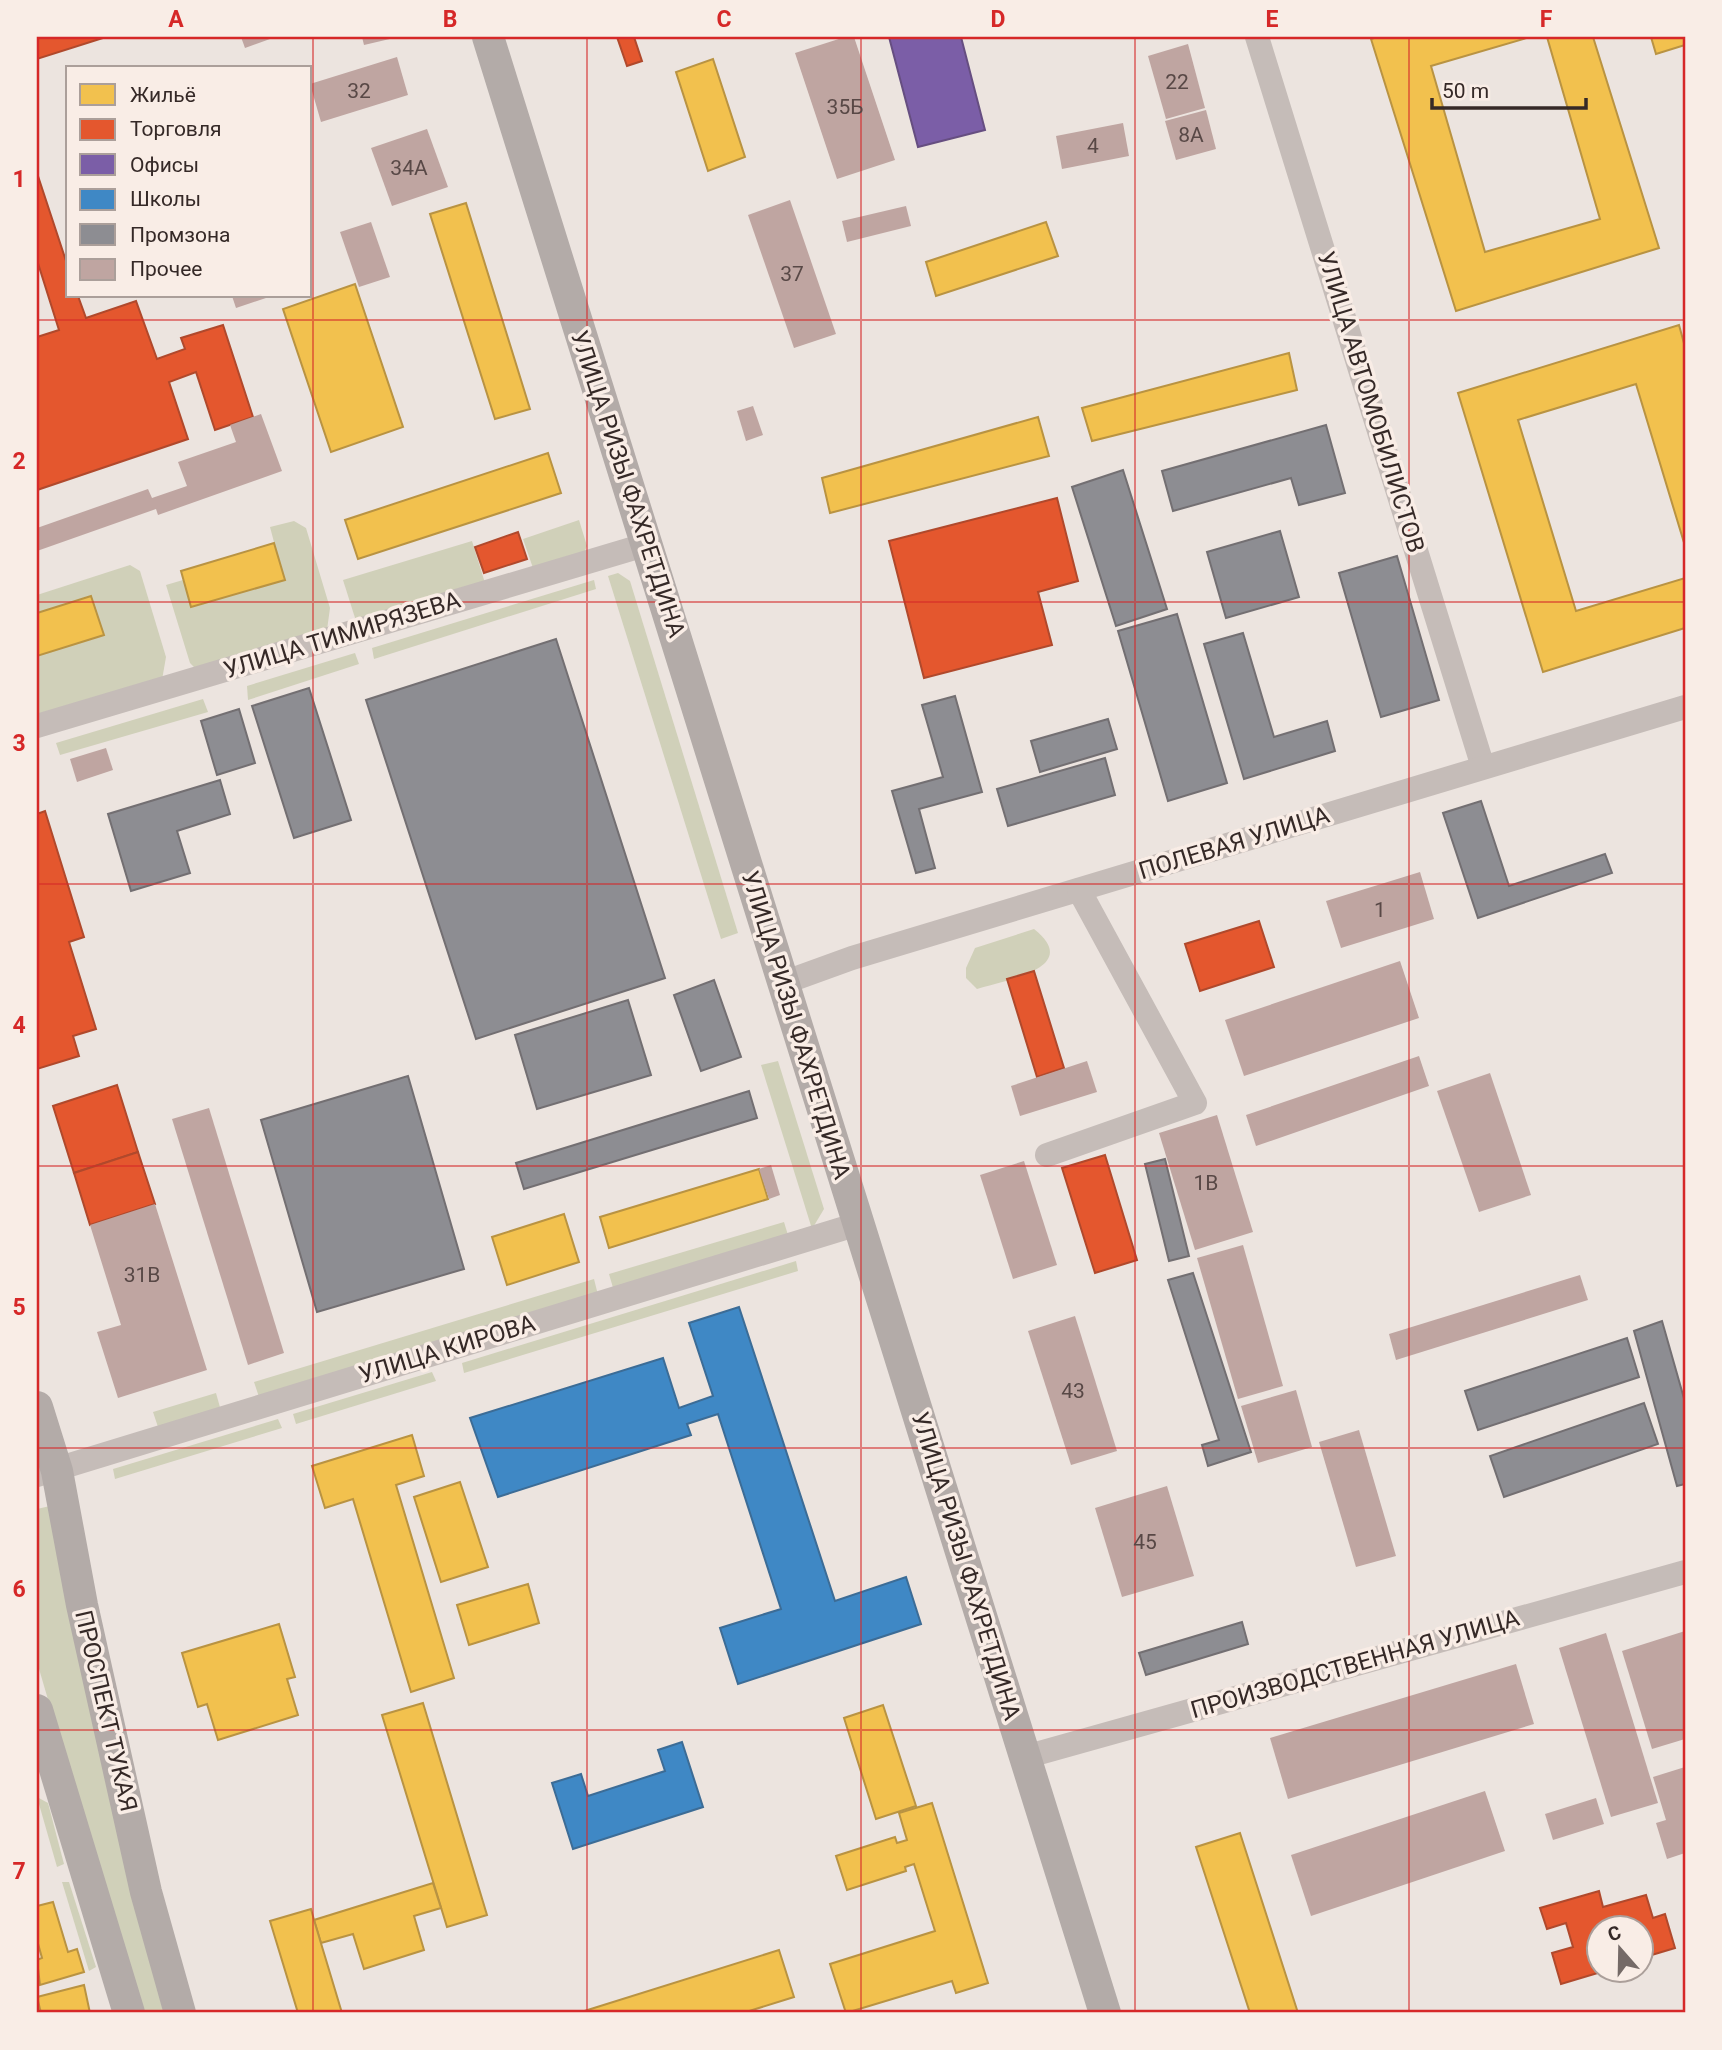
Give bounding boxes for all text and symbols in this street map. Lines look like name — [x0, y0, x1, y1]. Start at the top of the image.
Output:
text: A — [168, 6, 184, 33]
text: B — [443, 6, 457, 33]
text: C — [716, 6, 732, 33]
text: D — [991, 6, 1005, 33]
text: E — [1266, 6, 1279, 33]
text: F — [1540, 6, 1553, 33]
legend — [66, 66, 312, 298]
scale bar — [1432, 66, 1586, 110]
house number: 22 — [1165, 70, 1189, 94]
house number: 32 — [347, 79, 371, 103]
text: 50 m — [1442, 79, 1489, 103]
text: Жильё — [130, 83, 196, 107]
house number: 35Б — [827, 95, 863, 119]
text: Торговля — [130, 117, 222, 141]
house number: 8А — [1178, 123, 1204, 147]
house number: 4 — [1087, 134, 1099, 158]
text: Офисы — [130, 153, 199, 177]
house number: 34А — [390, 156, 428, 180]
text: 1 — [12, 166, 26, 193]
text: Школы — [130, 187, 201, 211]
text: Промзона — [130, 223, 231, 247]
street label: УЛИЦА АВТОМОБИЛИСТОВ — [1312, 248, 1430, 556]
text: Прочее — [130, 257, 202, 281]
house number: 37 — [780, 262, 804, 286]
street label: УЛИЦА РИЗЫ ФАХРЕТДИНА — [565, 327, 691, 641]
text: 2 — [12, 448, 26, 475]
street label: УЛИЦА ТИМИРЯЗЕВА — [220, 586, 464, 684]
text: 3 — [12, 730, 26, 757]
street label: ПОЛЕВАЯ УЛИЦА — [1135, 801, 1333, 885]
street label: УЛИЦА РИЗЫ ФАХРЕТДИНА — [736, 868, 856, 1183]
house number: 1 — [1374, 898, 1386, 922]
text: 4 — [12, 1012, 26, 1039]
house number: 1В — [1194, 1171, 1218, 1195]
house number: 31В — [124, 1263, 160, 1287]
text: 5 — [12, 1294, 26, 1321]
street label: УЛИЦА КИРОВА — [356, 1309, 539, 1389]
house number: 43 — [1061, 1379, 1085, 1403]
street label: УЛИЦА РИЗЫ ФАХРЕТДИНА — [906, 1409, 1026, 1724]
house number: 45 — [1133, 1530, 1157, 1554]
text: 6 — [12, 1576, 26, 1603]
street label: ПРОИЗВОДСТВЕННАЯ УЛИЦА — [1187, 1604, 1523, 1724]
street label: ПРОСПЕКТ ТУКАЯ — [69, 1608, 143, 1814]
text: 7 — [12, 1858, 26, 1885]
north arrow — [1586, 1913, 1656, 1983]
text: С — [1605, 1921, 1624, 1946]

